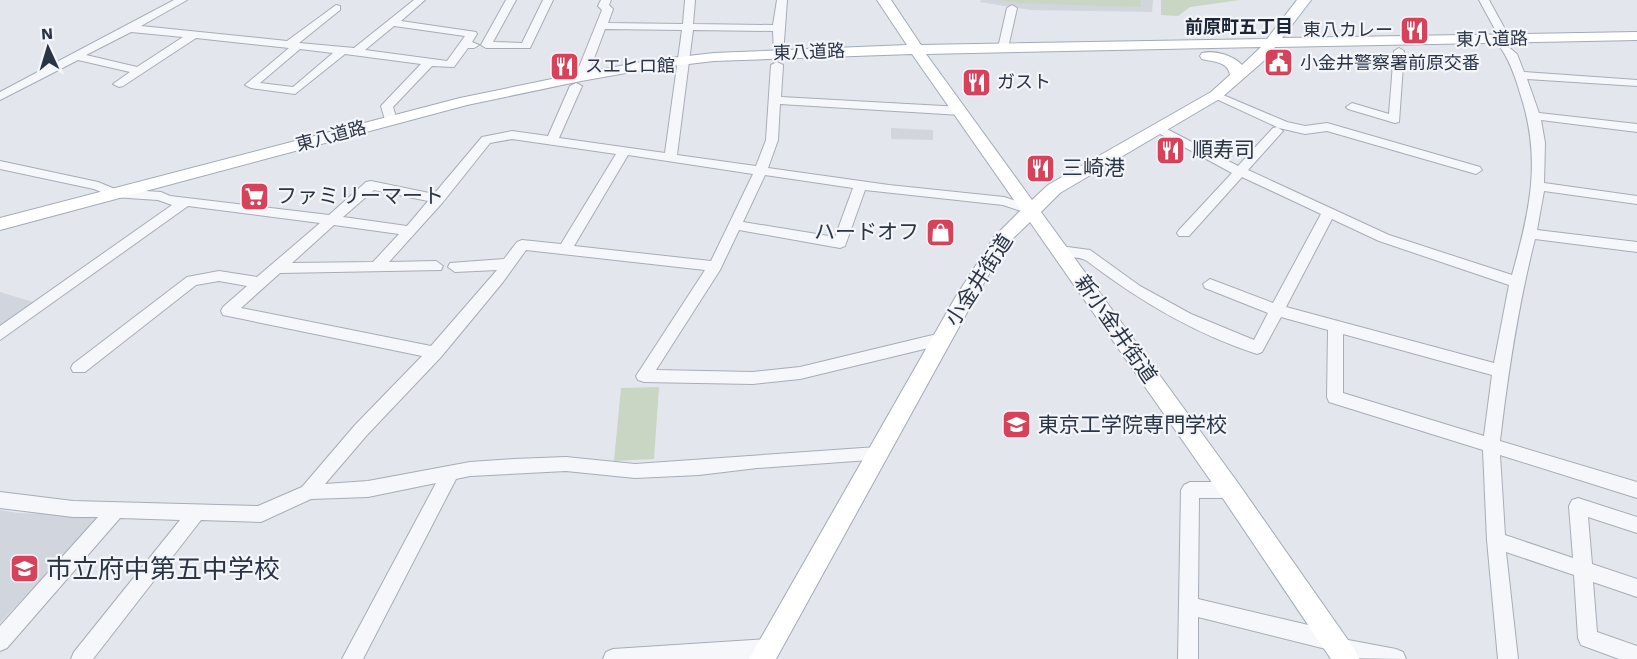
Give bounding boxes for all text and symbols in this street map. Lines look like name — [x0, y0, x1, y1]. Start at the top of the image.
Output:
restaurant icon: 東八カレー — [1398, 14, 1430, 46]
district label: 前原町五丁目 — [1185, 16, 1293, 37]
north arrow — [18, 18, 78, 78]
place label: 東八カレー — [1303, 19, 1393, 40]
text: N — [40, 24, 54, 43]
street label: 東八道路 — [1456, 27, 1528, 50]
street label: 東八道路 — [773, 40, 845, 63]
public building icon: 小金井警察署前原交番 — [1263, 47, 1295, 79]
restaurant icon: スエヒロ館 — [548, 50, 580, 82]
place label: 小金井警察署前原交番 — [1300, 52, 1480, 73]
place label: スエヒロ館 — [585, 55, 675, 76]
restaurant icon: ガスト — [960, 66, 992, 98]
place label: ガスト — [997, 71, 1051, 92]
street label: 東八道路 — [293, 116, 368, 155]
restaurant icon: 順寿司 — [1155, 134, 1187, 166]
place label: 順寿司 — [1192, 137, 1255, 162]
restaurant icon: 三崎港 — [1025, 152, 1057, 184]
place label: 三崎港 — [1062, 155, 1125, 180]
supermarket icon: ファミリーマート — [239, 180, 271, 212]
place label: ファミリーマート — [276, 183, 444, 208]
shop icon: ハードオフ — [924, 216, 956, 248]
place label: ハードオフ — [814, 219, 919, 244]
street label: 小金井街道 — [940, 229, 1018, 331]
street label: 新小金井街道 — [1070, 270, 1163, 387]
school or university icon: 東京工学院専門学校 — [1001, 409, 1033, 441]
place label: 東京工学院専門学校 — [1038, 412, 1227, 437]
school or university icon: 市立府中第五中学校 — [9, 553, 41, 585]
place label: 市立府中第五中学校 — [46, 554, 280, 584]

